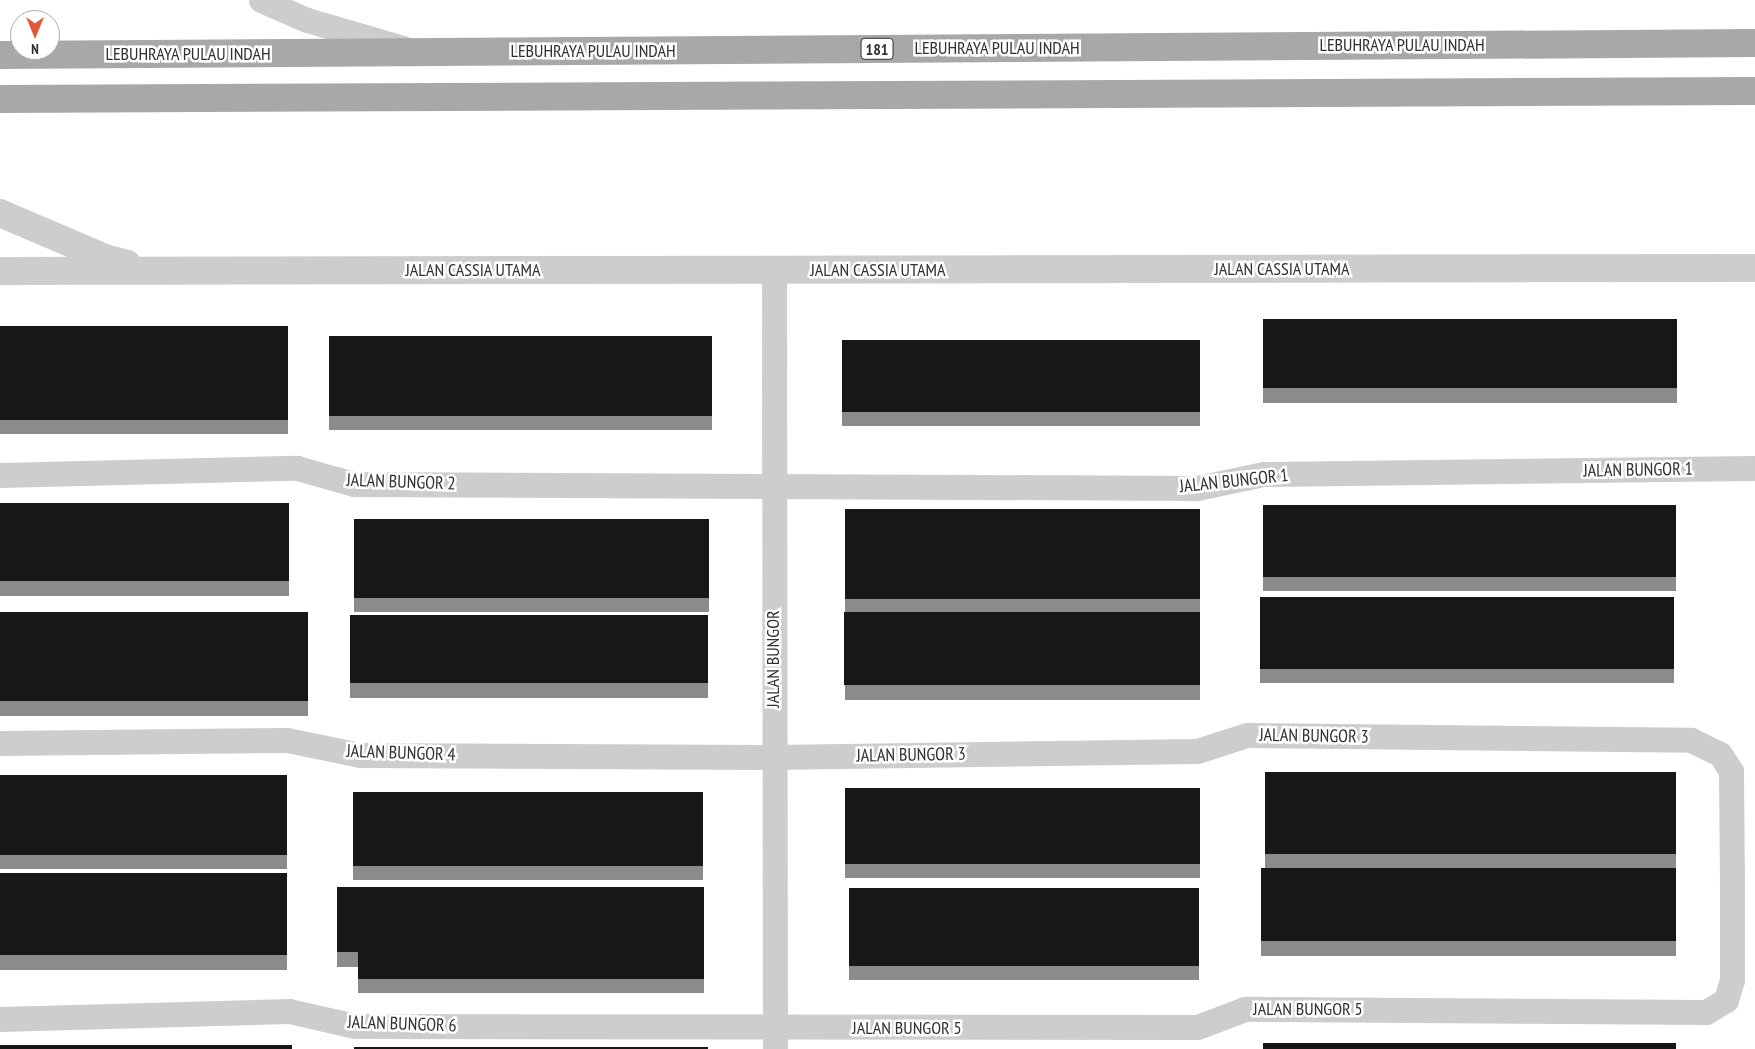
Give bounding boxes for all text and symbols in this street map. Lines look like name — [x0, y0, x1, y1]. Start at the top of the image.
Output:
north arrow — [10, 10, 60, 60]
street label: LEBUHRAYA PULAU INDAH — [1319, 34, 1485, 56]
road number: 181 — [860, 36, 894, 62]
street label: LEBUHRAYA PULAU INDAH — [914, 37, 1080, 59]
text: N — [31, 40, 39, 58]
street label: LEBUHRAYA PULAU INDAH — [510, 40, 676, 62]
street label: LEBUHRAYA PULAU INDAH — [105, 43, 271, 65]
street label: JALAN CASSIA UTAMA — [1214, 258, 1350, 280]
street label: JALAN CASSIA UTAMA — [405, 259, 541, 281]
street label: JALAN CASSIA UTAMA — [810, 259, 946, 281]
street label: JALAN BUNGOR 1 — [1583, 458, 1693, 482]
street label: JALAN BUNGOR 1 — [1179, 465, 1289, 497]
street label: JALAN BUNGOR 2 — [346, 469, 456, 495]
street label: JALAN BUNGOR — [762, 610, 784, 708]
street label: JALAN BUNGOR 3 — [1259, 724, 1369, 748]
street label: JALAN BUNGOR 4 — [346, 740, 456, 766]
street label: JALAN BUNGOR 3 — [856, 743, 966, 767]
street label: JALAN BUNGOR 5 — [1253, 998, 1363, 1020]
street label: JALAN BUNGOR 6 — [347, 1011, 457, 1037]
street label: JALAN BUNGOR 5 — [852, 1017, 962, 1039]

